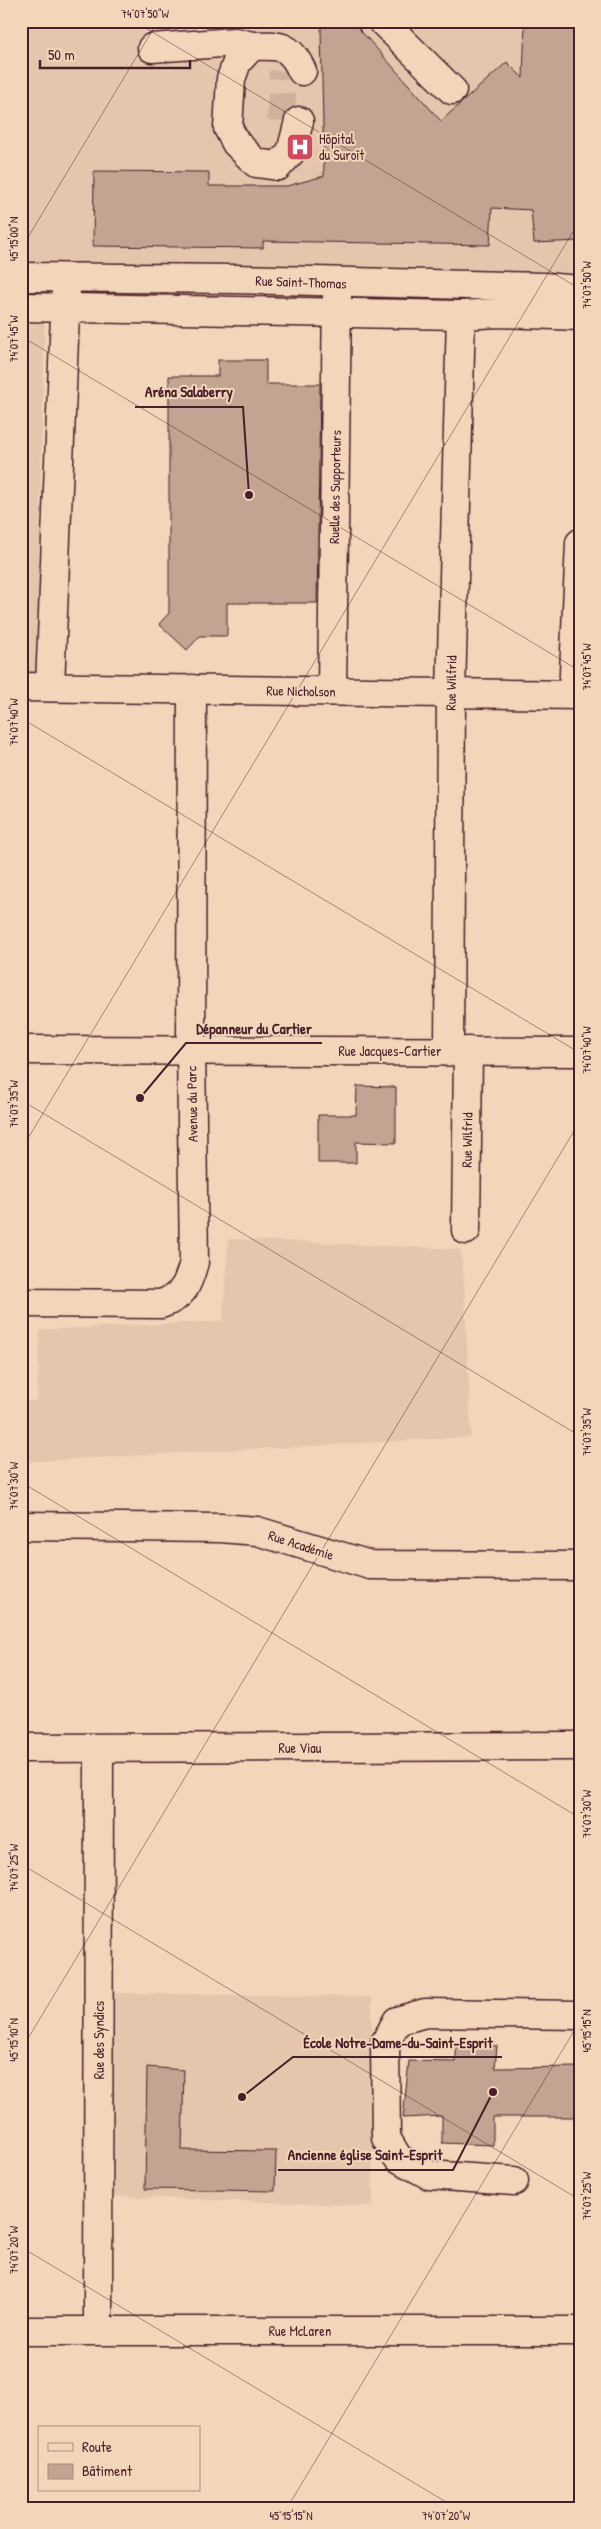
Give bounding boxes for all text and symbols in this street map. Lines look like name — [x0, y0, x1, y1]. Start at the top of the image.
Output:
text: 74°07'50"W — [121, 5, 170, 22]
scale bar — [40, 38, 190, 70]
text: 50 m — [48, 44, 75, 65]
place label: Hôpital du Suroît — [319, 129, 364, 164]
hospital icon: Hôpital du Suroît — [285, 132, 315, 162]
text: 45°15'00"N — [5, 217, 22, 261]
text: 74°07'50"W — [578, 260, 595, 309]
street label: Rue Saint-Thomas — [255, 270, 347, 293]
text: 74°07'45"W — [5, 315, 22, 363]
callout: Aréna Salaberry — [135, 377, 243, 407]
text: Aréna Salaberry — [145, 381, 234, 403]
street label: Ruelle des Supporteurs — [324, 430, 346, 544]
text: 74°07'45"W — [578, 643, 595, 691]
street label: Rue Wilfrid — [441, 655, 460, 711]
street label: Rue Nicholson — [266, 680, 336, 701]
text: 74°07'40"W — [5, 698, 22, 746]
callout: Dépanneur du Cartier — [186, 1013, 322, 1043]
text: Dépanneur du Cartier — [196, 1018, 312, 1040]
text: 74°07'40"W — [578, 1026, 595, 1074]
street label: Rue Jacques-Cartier — [338, 1041, 442, 1061]
street label: Avenue du Parc — [181, 1065, 202, 1142]
text: 74°07'35"W — [5, 1079, 22, 1128]
street label: Rue Wilfrid — [457, 1112, 476, 1168]
text: 74°07'35"W — [578, 1407, 595, 1456]
text: 74°07'30"W — [5, 1461, 22, 1510]
street label: Rue Académie — [266, 1525, 337, 1564]
street label: Rue Viau — [279, 1738, 322, 1757]
text: 74°07'30"W — [578, 1789, 595, 1838]
text: 74°07'25"W — [5, 1843, 22, 1892]
street label: Rue des Syndics — [89, 2001, 109, 2079]
text: 45°15'15"N — [578, 2009, 595, 2053]
text: 45°15'10"N — [5, 2018, 22, 2062]
callout: École Notre-Dame-du-Saint-Esprit — [293, 2027, 502, 2057]
text: École Notre-Dame-du-Saint-Esprit — [303, 2032, 493, 2054]
callout: Ancienne église Saint-Esprit — [278, 2140, 453, 2170]
text: Ancienne église Saint-Esprit — [288, 2144, 443, 2166]
text: 74°07'25"W — [578, 2171, 595, 2220]
text: 74°07'20"W — [5, 2225, 22, 2274]
street label: Rue McLaren — [269, 2321, 331, 2340]
legend — [38, 2426, 200, 2492]
text: Route — [82, 2436, 112, 2457]
text: Bâtiment — [82, 2460, 133, 2481]
text: 45°15'15"N — [269, 2507, 313, 2524]
text: 74°07'20"W — [422, 2507, 471, 2524]

